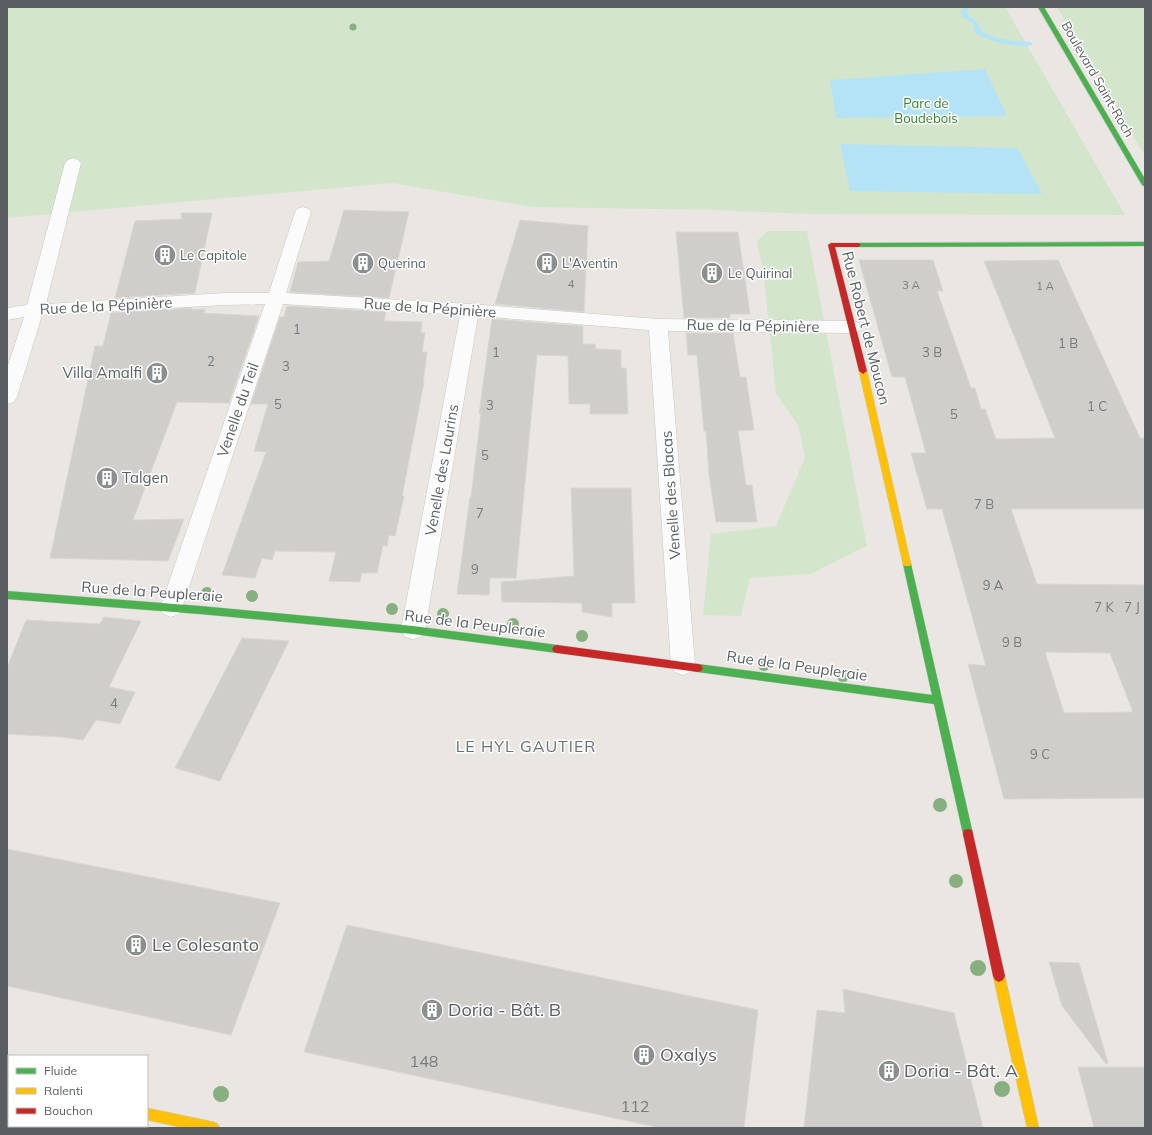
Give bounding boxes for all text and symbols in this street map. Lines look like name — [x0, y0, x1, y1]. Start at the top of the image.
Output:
street label: Boulevard Saint-Roch — [1058, 18, 1138, 140]
park label: Parc de Boudebois — [894, 95, 958, 126]
building icon: Le Capitole — [152, 242, 178, 268]
place label: Le Capitole — [180, 247, 247, 263]
street label: Rue Robert de Moucon — [838, 249, 895, 407]
building icon: Querina — [350, 250, 376, 276]
building icon: L'Aventin — [534, 250, 560, 276]
place label: Querina — [378, 255, 426, 271]
place label: L'Aventin — [562, 255, 618, 271]
building icon: Le Quirinal — [699, 260, 725, 286]
place label: Le Quirinal — [728, 265, 792, 281]
house number: 4 — [568, 277, 575, 291]
house number: 3 A — [902, 278, 920, 292]
house number: 1 A — [1036, 279, 1054, 293]
street label: Rue de la Pépinière — [39, 293, 173, 318]
street label: Rue de la Pépinière — [363, 293, 497, 322]
street label: Rue de la Pépinière — [686, 315, 820, 336]
house number: 1 — [293, 321, 301, 337]
house number: 1 B — [1058, 335, 1078, 351]
house number: 1 — [492, 344, 500, 360]
house number: 3 B — [922, 344, 942, 360]
house number: 2 — [207, 353, 215, 369]
house number: 3 — [282, 358, 290, 374]
building icon: Villa Amalfi — [144, 360, 170, 386]
street label: Venelle du Teil — [212, 360, 263, 460]
place label: Villa Amalfi — [63, 363, 142, 382]
house number: 5 — [274, 396, 282, 412]
house number: 3 — [486, 397, 494, 413]
house number: 1 C — [1087, 398, 1107, 414]
street label: Venelle des Laurins — [421, 403, 462, 537]
house number: 5 — [950, 406, 958, 422]
street label: Venelle des Blacas — [657, 430, 684, 560]
house number: 5 — [481, 447, 489, 463]
building icon: Talgen — [94, 465, 120, 491]
place label: Talgen — [122, 468, 168, 487]
house number: 7 B — [974, 496, 994, 512]
house number: 7 — [476, 505, 484, 521]
house number: 9 — [471, 561, 479, 577]
street label: Rue de la Peupleraie — [81, 577, 223, 606]
house number: 9 A — [983, 577, 1004, 593]
house number: 7 K — [1094, 599, 1114, 615]
house number: 7 J — [1124, 599, 1140, 615]
street label: Rue de la Peupleraie — [404, 605, 547, 642]
house number: 9 B — [1002, 634, 1022, 650]
street label: Rue de la Peupleraie — [726, 646, 869, 685]
house number: 4 — [110, 695, 118, 711]
district label: LE HYL GAUTIER — [456, 736, 596, 756]
house number: 9 C — [1030, 746, 1050, 762]
building icon: Le Colesanto — [123, 932, 149, 958]
place label: Le Colesanto — [152, 933, 259, 956]
building icon: Doria - Bât. B — [419, 997, 445, 1023]
place label: Doria - Bât. B — [448, 998, 561, 1021]
building icon: Oxalys — [631, 1042, 657, 1068]
place label: Oxalys — [660, 1043, 717, 1066]
house number: 148 — [410, 1051, 438, 1071]
legend — [8, 1055, 148, 1127]
building icon: Doria - Bât. A — [876, 1058, 902, 1084]
place label: Doria - Bât. A — [904, 1059, 1018, 1082]
text: Fluide — [44, 1063, 77, 1078]
text: Ralenti — [44, 1083, 83, 1098]
house number: 112 — [621, 1096, 649, 1116]
text: Bouchon — [44, 1103, 93, 1118]

